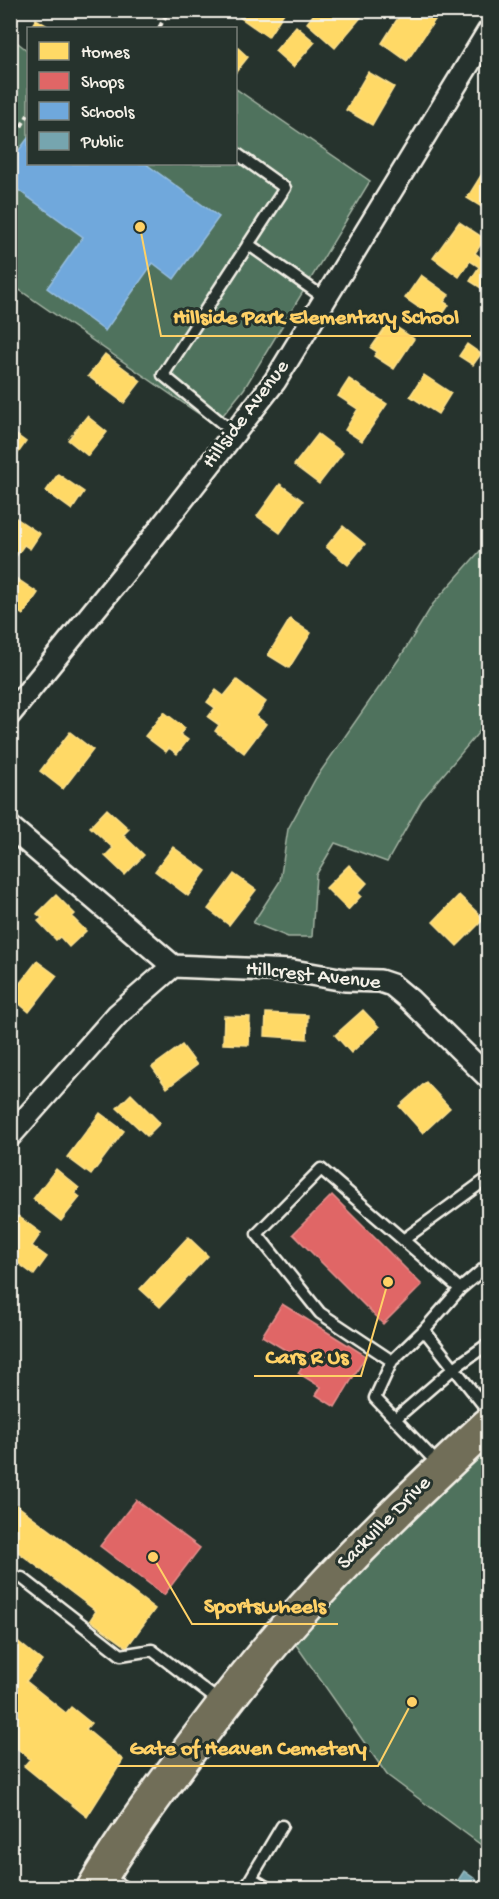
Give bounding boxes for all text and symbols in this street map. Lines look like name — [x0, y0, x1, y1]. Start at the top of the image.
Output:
legend — [27, 27, 237, 165]
text: Homes — [81, 43, 131, 64]
text: Shops — [81, 73, 125, 94]
text: Schools — [81, 103, 136, 124]
text: Public — [80, 133, 124, 154]
callout: Hillside Park Elementary School — [161, 296, 471, 336]
text: Hillside Park Elementary School — [173, 306, 459, 332]
street label: Hillside Avenue — [198, 355, 297, 474]
street label: Hillcrest Avenue — [244, 957, 383, 997]
callout: Cars R Us — [254, 1336, 361, 1376]
text: Cars R Us — [265, 1346, 350, 1372]
street label: Sackville Drive — [333, 1471, 438, 1576]
callout: Sportswheels — [192, 1584, 338, 1624]
text: Sportswheels — [204, 1595, 328, 1621]
callout: Gate of Heaven Cemetery — [117, 1726, 378, 1766]
text: Gate of Heaven Cemetery — [129, 1737, 367, 1763]

